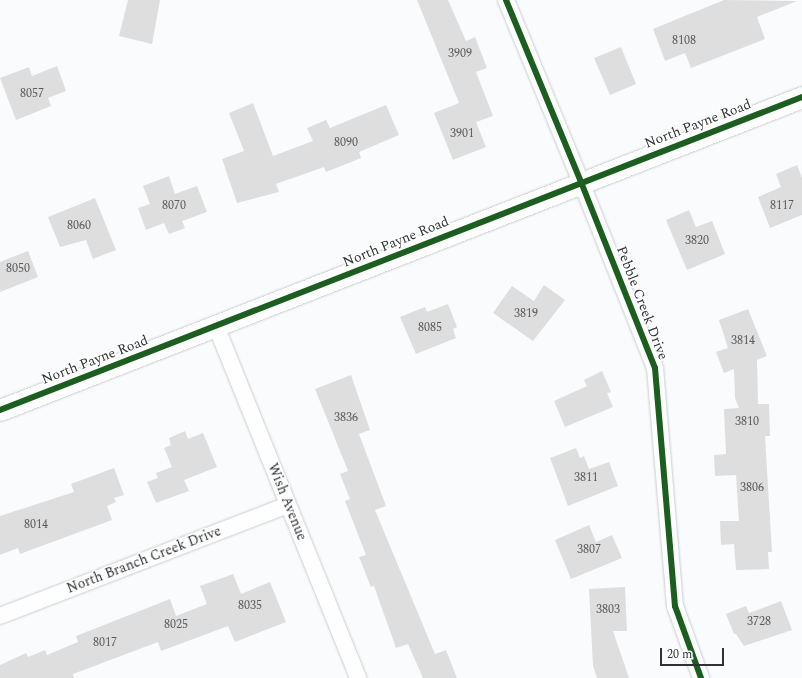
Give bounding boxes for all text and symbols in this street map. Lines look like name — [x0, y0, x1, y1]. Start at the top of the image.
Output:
house number: 8108 — [672, 34, 696, 48]
house number: 3909 — [448, 47, 472, 61]
house number: 8057 — [20, 87, 44, 101]
street label: North Payne Road — [642, 96, 754, 152]
house number: 3901 — [450, 127, 474, 141]
house number: 8090 — [334, 136, 358, 150]
house number: 8070 — [162, 199, 186, 213]
house number: 8117 — [770, 199, 794, 213]
street label: North Payne Road — [340, 213, 452, 271]
house number: 8060 — [67, 219, 91, 233]
house number: 3820 — [685, 234, 709, 248]
street label: Pebble Creek Drive — [613, 244, 671, 362]
house number: 8050 — [6, 262, 30, 276]
house number: 3819 — [514, 307, 538, 321]
house number: 8085 — [418, 321, 442, 335]
street label: North Payne Road — [39, 332, 151, 388]
house number: 3814 — [731, 334, 755, 348]
house number: 3836 — [334, 411, 358, 425]
house number: 3810 — [735, 415, 759, 429]
street label: Wish Avenue — [264, 461, 310, 543]
house number: 3811 — [574, 471, 598, 485]
house number: 3806 — [740, 481, 764, 495]
house number: 8014 — [24, 518, 48, 532]
street label: North Branch Creek Drive — [64, 523, 224, 597]
house number: 3807 — [577, 543, 601, 557]
house number: 8035 — [238, 599, 262, 613]
house number: 3803 — [596, 603, 620, 617]
house number: 3728 — [747, 615, 771, 629]
house number: 8025 — [164, 618, 188, 632]
house number: 8017 — [93, 636, 117, 650]
scale bar — [662, 640, 726, 666]
text: 20 m — [667, 645, 692, 664]

